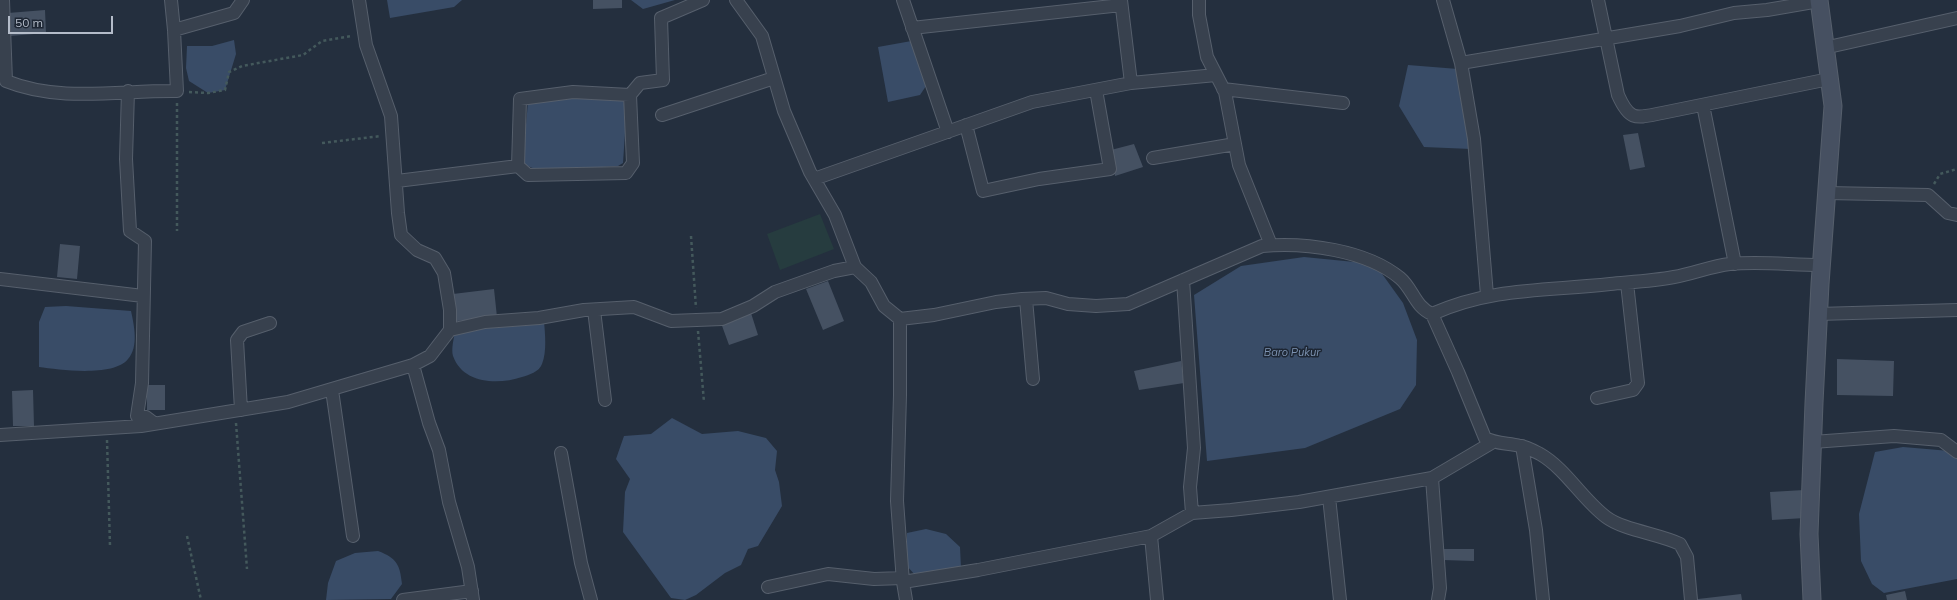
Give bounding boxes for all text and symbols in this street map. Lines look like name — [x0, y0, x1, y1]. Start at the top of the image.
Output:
scale bar — [10, 8, 115, 34]
text: 50 m — [15, 15, 43, 30]
water label: Baro Pukur — [1264, 346, 1320, 360]

